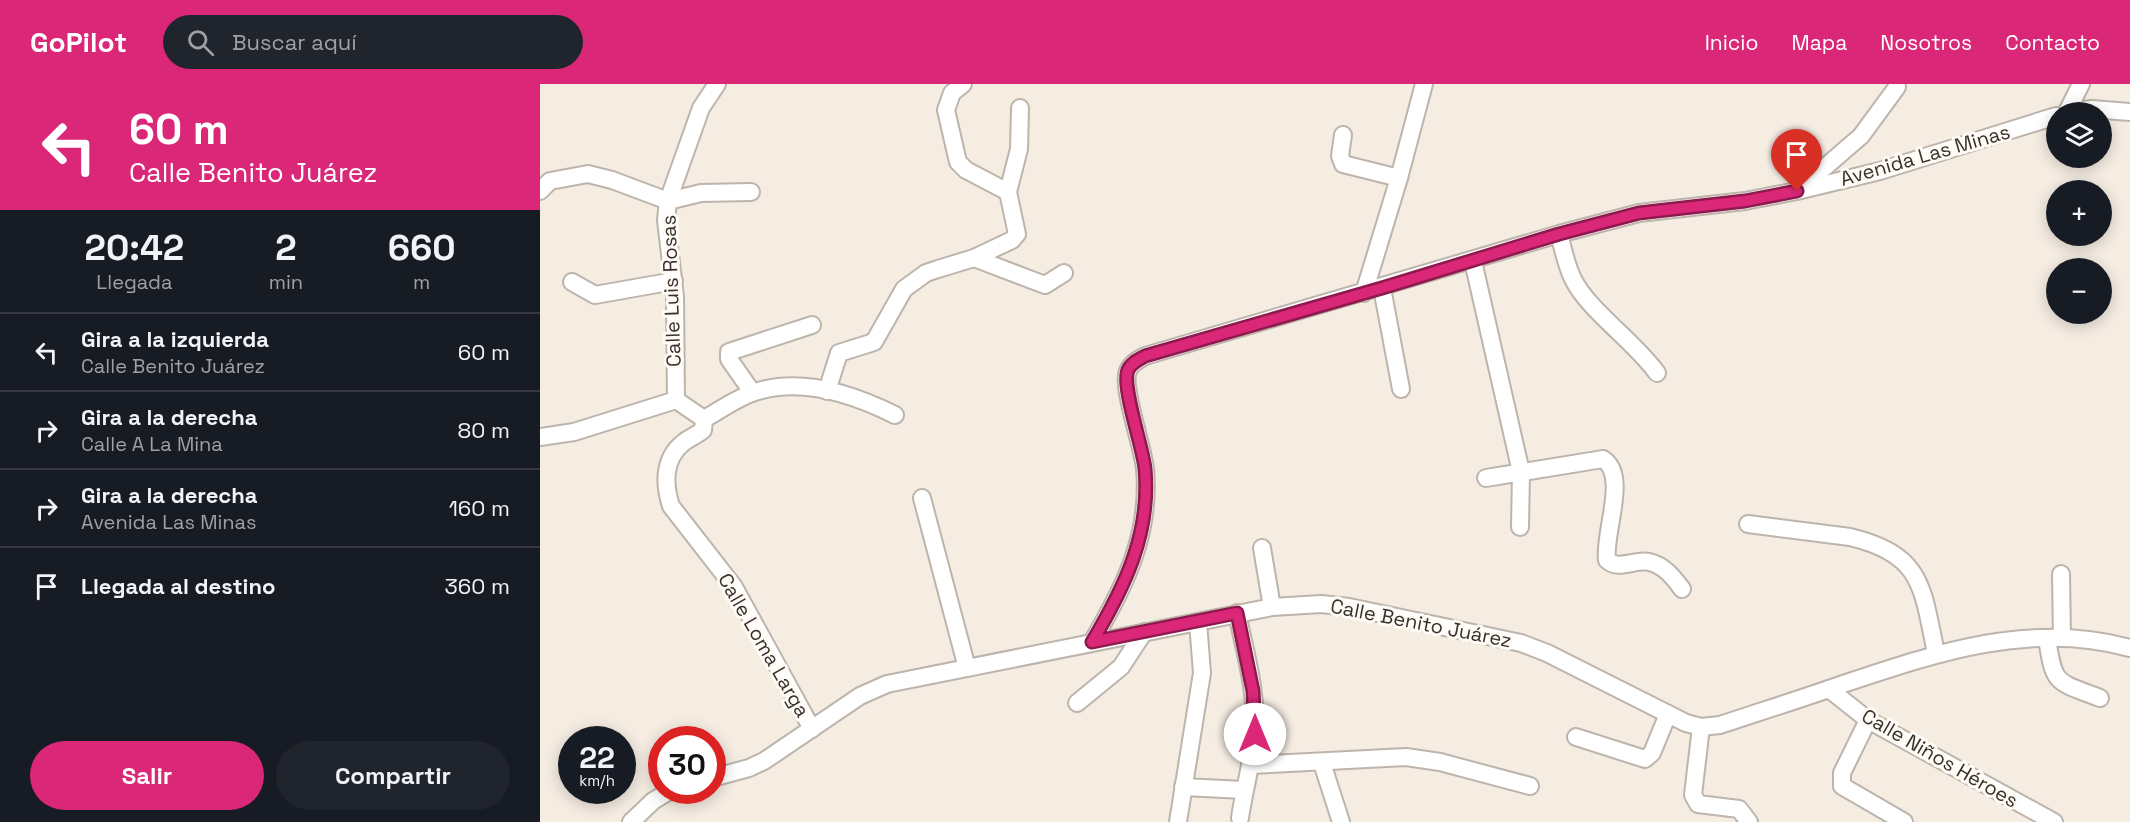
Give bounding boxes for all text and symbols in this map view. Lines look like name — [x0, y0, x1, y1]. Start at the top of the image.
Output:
search box — [163, 15, 583, 69]
text: GoPilot — [30, 24, 127, 60]
icon: search — [184, 26, 217, 59]
text: Buscar aquí — [232, 28, 357, 56]
text: Inicio — [1705, 29, 1759, 56]
text: Mapa — [1792, 29, 1847, 56]
text: Nosotros — [1880, 29, 1972, 56]
text: Contacto — [2005, 29, 2100, 56]
map controls — [2046, 102, 2112, 324]
button: layers — [2046, 102, 2112, 168]
text: 60 m — [129, 103, 229, 156]
icon: left — [30, 108, 108, 186]
street label: Avenida Las Minas — [1837, 118, 2013, 192]
pin — [1771, 129, 1822, 191]
icon: arrive — [1780, 138, 1813, 171]
text: Calle Benito Juárez — [129, 155, 377, 190]
button: + — [2046, 180, 2112, 246]
street label: Calle Luis Rosas — [655, 214, 687, 368]
text: 20:42 — [85, 225, 184, 271]
text: 2 — [275, 225, 297, 271]
text: 660 — [388, 225, 455, 271]
button: − — [2046, 258, 2112, 324]
text: Llegada — [96, 269, 172, 295]
text: min — [269, 269, 303, 295]
text: m — [413, 269, 430, 295]
text: Gira a la izquierda — [81, 325, 269, 353]
icon: left — [30, 336, 63, 369]
text: 60 m — [458, 338, 510, 366]
text: Calle Benito Juárez — [81, 353, 265, 379]
text: Gira a la derecha — [81, 403, 258, 431]
icon: right — [30, 414, 63, 447]
text: 80 m — [458, 416, 510, 444]
text: Calle A La Mina — [81, 431, 223, 457]
text: Gira a la derecha — [81, 481, 258, 509]
icon: right — [30, 492, 63, 525]
text: 160 m — [449, 494, 510, 522]
text: Avenida Las Minas — [81, 509, 257, 535]
street label: Calle Loma Larga — [712, 568, 816, 722]
icon: arrive — [30, 570, 63, 603]
text: Llegada al destino — [81, 572, 275, 600]
text: 360 m — [445, 572, 510, 600]
street label: Calle Benito Juárez — [1328, 593, 1514, 653]
position arrow — [1223, 702, 1287, 766]
street label: Calle Niños Héroes — [1857, 703, 2023, 813]
speed limit sign: 30 — [648, 726, 726, 804]
text: 22 — [579, 738, 615, 777]
button: Salir — [30, 741, 264, 810]
button: Compartir — [276, 741, 510, 810]
text: km/h — [579, 771, 615, 790]

